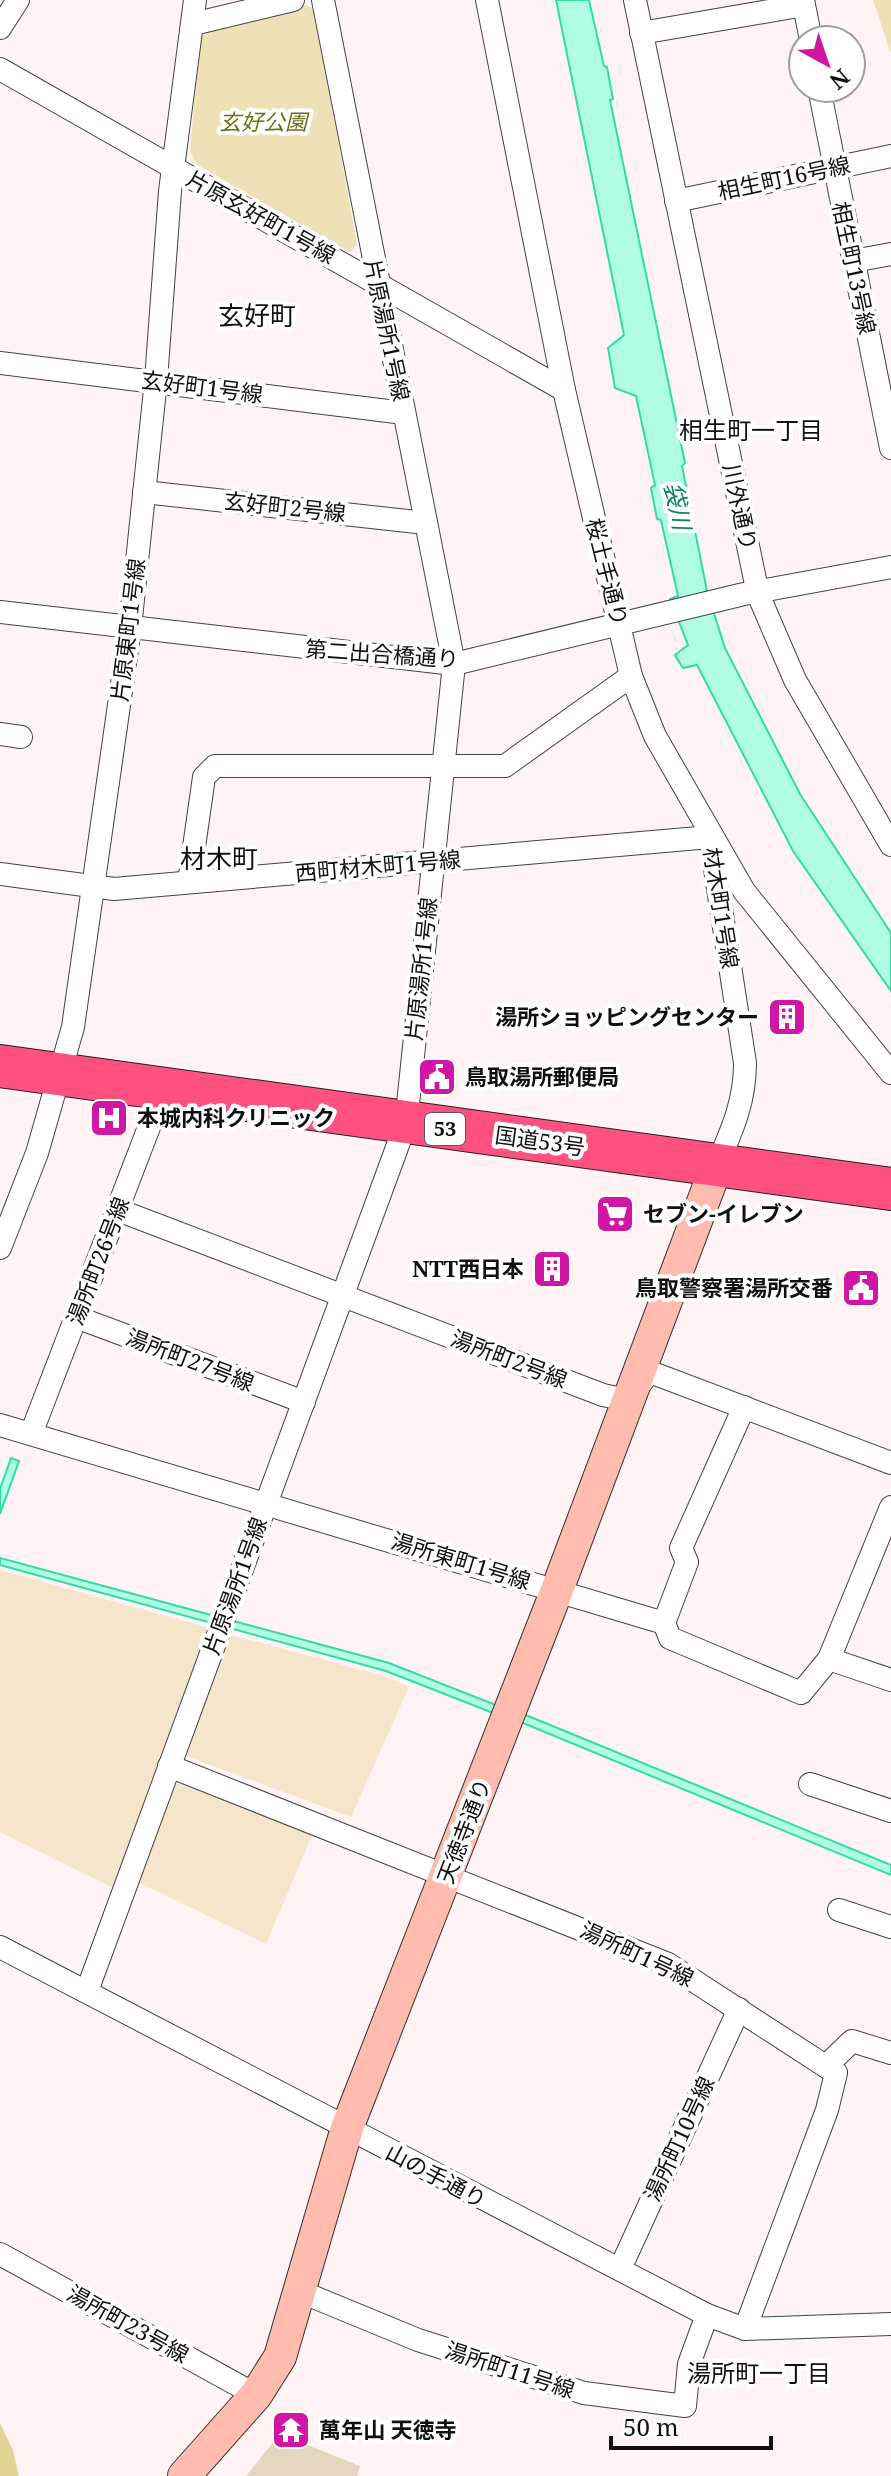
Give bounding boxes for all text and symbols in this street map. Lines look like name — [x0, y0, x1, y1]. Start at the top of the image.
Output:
north arrow — [787, 24, 867, 104]
text: N — [824, 63, 857, 97]
park label: 玄好公園 — [219, 106, 310, 136]
street label: 相生町16号線 — [715, 148, 853, 206]
street label: 片原玄好町1号線 — [181, 163, 341, 270]
street label: 相生町13号線 — [826, 199, 884, 337]
street label: 片原湯所1号線 — [358, 256, 418, 403]
district label: 玄好町 — [218, 297, 296, 333]
street label: 玄好町1号線 — [140, 364, 265, 408]
district label: 相生町一丁目 — [679, 413, 823, 446]
street label: 川外通り — [717, 461, 765, 553]
water label: 袋川 — [657, 479, 700, 536]
street label: 玄好町2号線 — [223, 485, 347, 527]
street label: 桜土手通り — [580, 515, 636, 629]
street label: 片原東町1号線 — [103, 556, 151, 703]
street label: 第二出合橋通り — [304, 633, 460, 673]
district label: 材木町 — [180, 840, 258, 876]
street label: 西町材木町1号線 — [294, 843, 462, 887]
street label: 材木町1号線 — [698, 845, 746, 971]
street label: 片原湯所1号線 — [398, 896, 442, 1042]
building icon: 湯所ショッピングセンター — [766, 996, 808, 1038]
place label: 湯所ショッピングセンター — [495, 1001, 759, 1031]
public building icon: 鳥取湯所郵便局 — [416, 1056, 458, 1098]
place label: 鳥取湯所郵便局 — [465, 1061, 619, 1091]
hospital icon: 本城内科クリニック — [88, 1097, 130, 1139]
place label: 本城内科クリニック — [137, 1102, 335, 1132]
road number: 53 — [425, 1113, 465, 1145]
street label: 国道53号 — [493, 1119, 587, 1161]
street label: 湯所町26号線 — [59, 1192, 135, 1329]
supermarket icon: セブン-イレブン — [594, 1193, 636, 1235]
place label: セブン-イレブン — [643, 1198, 804, 1228]
building icon: NTT西日本 — [531, 1248, 573, 1290]
place label: NTT西日本 — [412, 1253, 524, 1283]
public building icon: 鳥取警察署湯所交番 — [840, 1267, 882, 1309]
place label: 鳥取警察署湯所交番 — [635, 1272, 833, 1302]
street label: 湯所町27号線 — [122, 1321, 259, 1397]
street label: 湯所町2号線 — [447, 1322, 572, 1394]
street label: 片原湯所1号線 — [195, 1513, 273, 1659]
street label: 湯所東町1号線 — [388, 1525, 535, 1595]
street label: 天徳寺通り — [429, 1774, 497, 1887]
street label: 湯所町1号線 — [576, 1914, 699, 1993]
street label: 湯所町10号線 — [636, 2071, 720, 2206]
street label: 山の手通り — [381, 2136, 492, 2214]
street label: 湯所町23号線 — [62, 2277, 195, 2369]
street label: 湯所町11号線 — [442, 2334, 579, 2404]
district label: 湯所町一丁目 — [687, 2356, 831, 2389]
scale bar — [611, 2400, 771, 2450]
temple icon: 萬年山 天徳寺 — [270, 2409, 312, 2451]
text: 50 m — [623, 2410, 679, 2443]
place label: 萬年山 天徳寺 — [319, 2414, 457, 2444]

